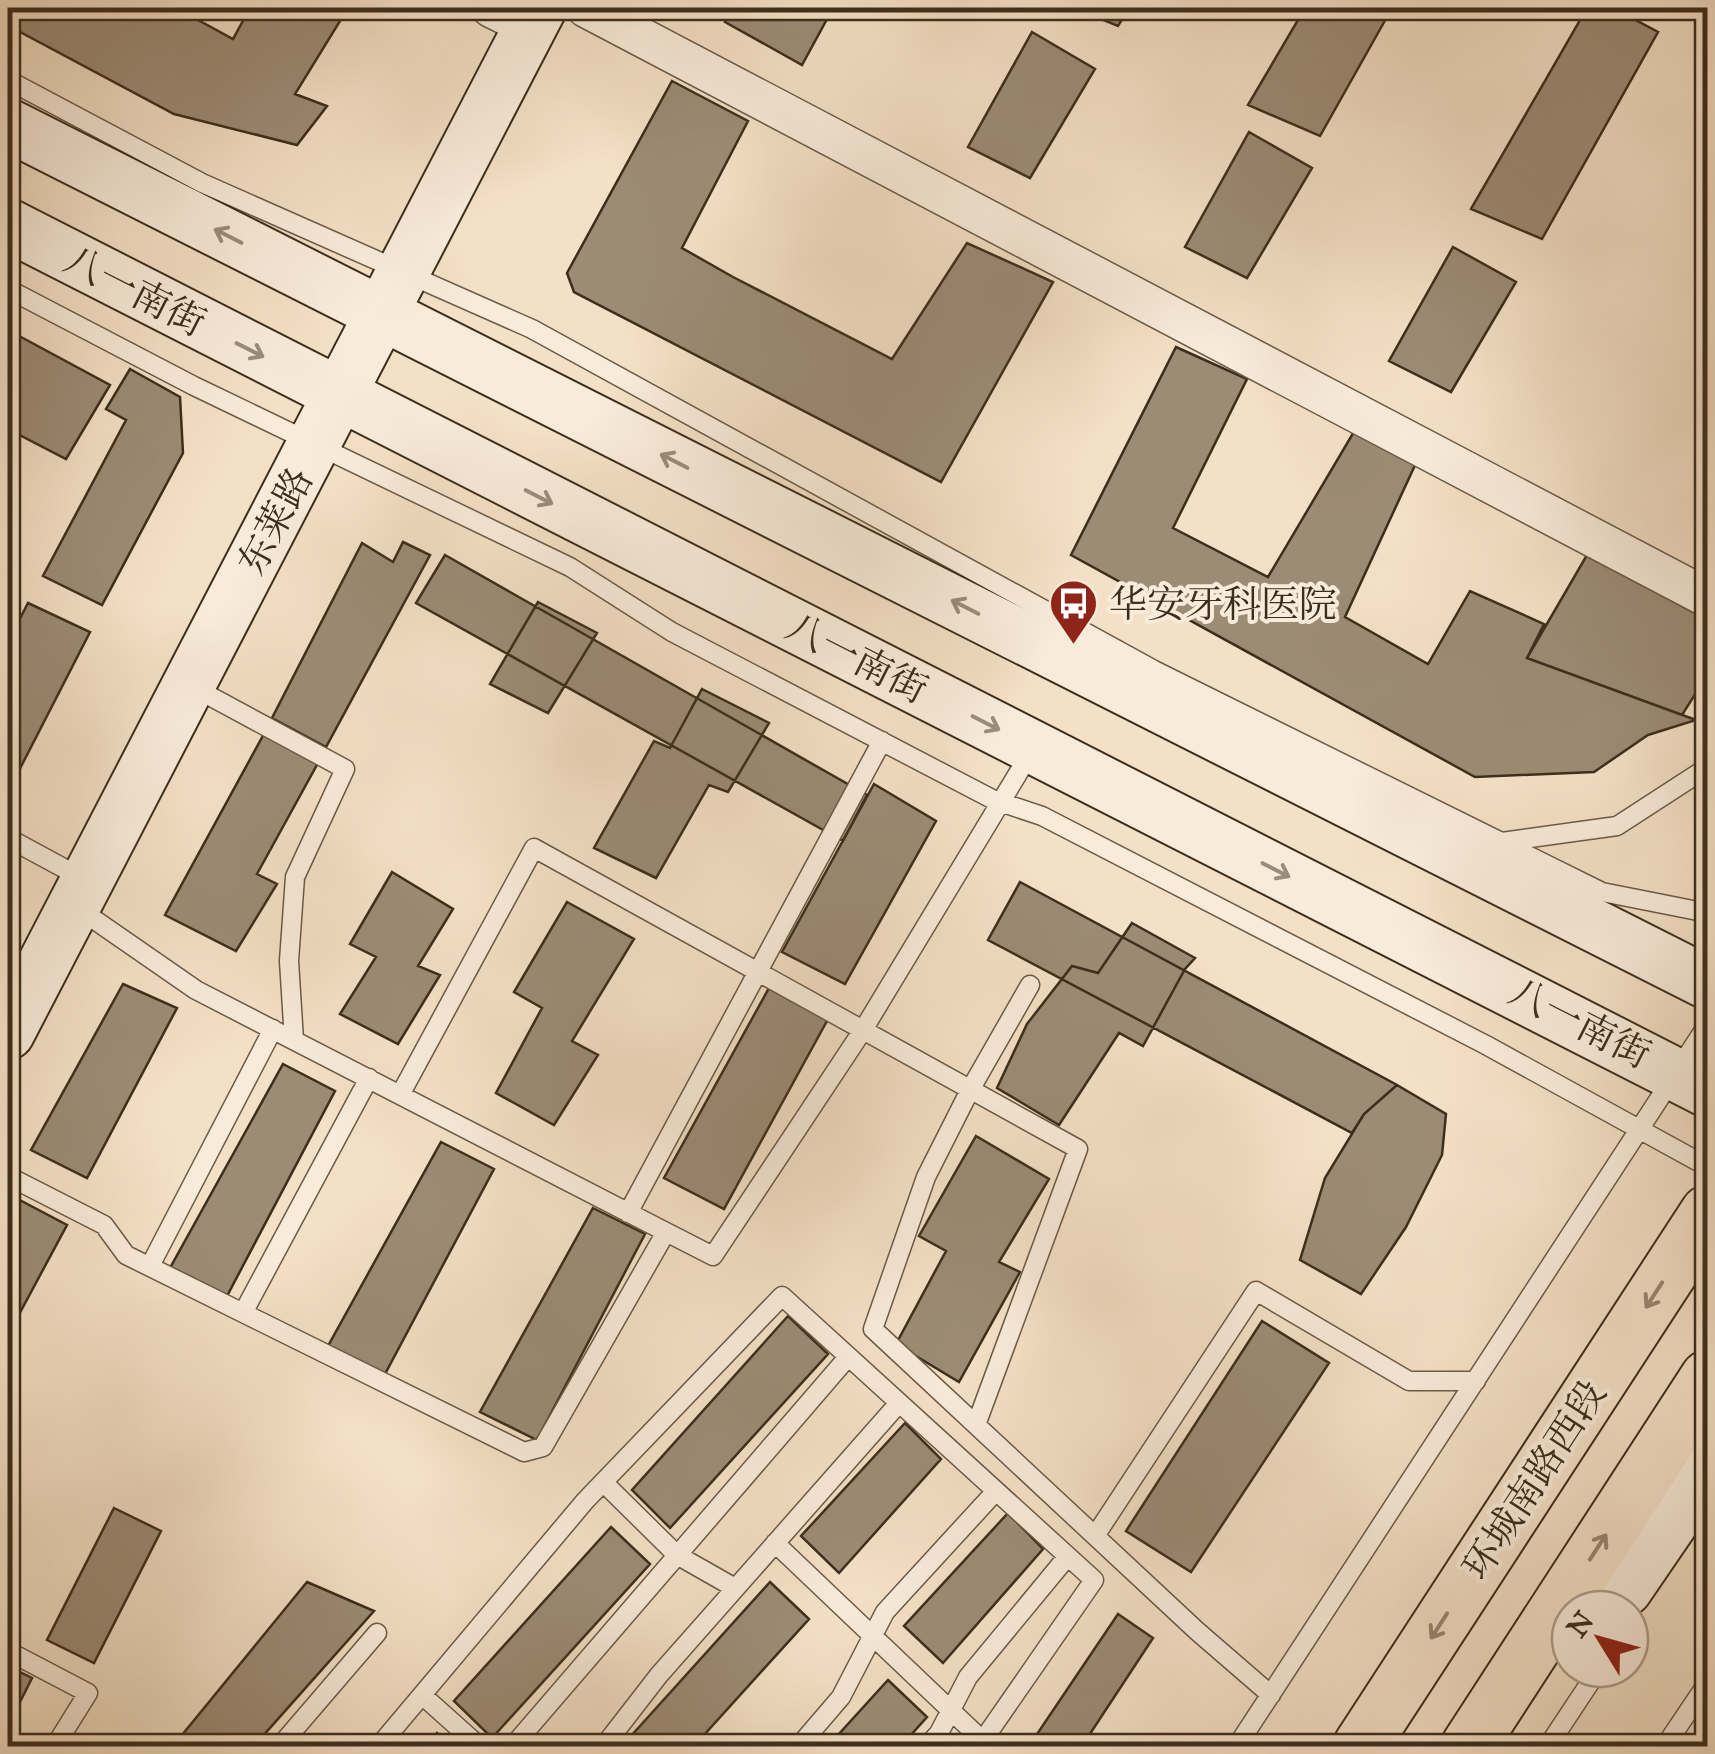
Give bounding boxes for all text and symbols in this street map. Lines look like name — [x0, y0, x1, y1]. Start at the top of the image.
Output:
one-way arrow — [214, 226, 243, 245]
street label: 八一南街 — [57, 236, 213, 346]
one-way arrow — [234, 341, 264, 360]
one-way arrow — [660, 451, 690, 470]
street label: 东莱路 — [228, 460, 322, 582]
one-way arrow — [524, 489, 554, 508]
bus stop icon: 华安牙科医院 — [1048, 578, 1100, 646]
place label: 华安牙科医院 — [1109, 581, 1337, 627]
one-way arrow — [950, 597, 980, 616]
street label: 八一南街 — [779, 603, 935, 713]
one-way arrow — [970, 714, 1000, 733]
one-way arrow — [1260, 861, 1290, 880]
street label: 八一南街 — [1502, 968, 1658, 1078]
one-way arrow — [1644, 1280, 1665, 1309]
street label: 环城南路西段 — [1453, 1372, 1615, 1588]
one-way arrow — [1588, 1533, 1609, 1562]
north arrow — [1550, 1589, 1650, 1689]
text: N — [1559, 1604, 1602, 1644]
one-way arrow — [1428, 1611, 1449, 1640]

